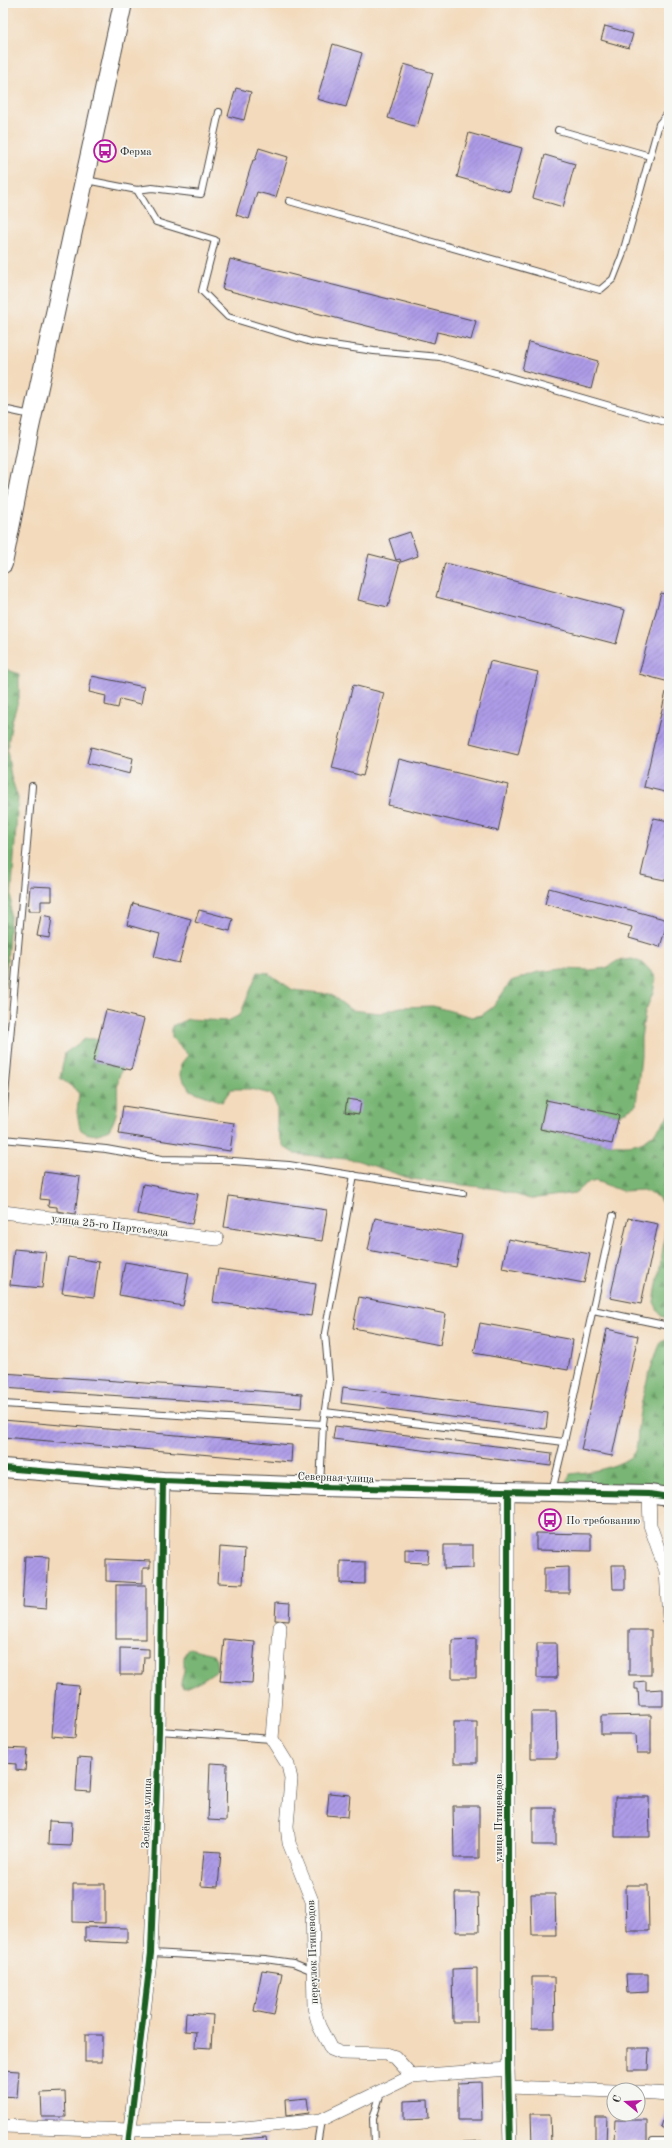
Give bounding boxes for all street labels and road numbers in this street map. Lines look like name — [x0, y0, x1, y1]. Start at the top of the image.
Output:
street label: улица 25-го Партсъезда — [51, 1214, 169, 1239]
street label: Северная улица — [297, 1472, 375, 1485]
street label: улица Птицеводов — [494, 1774, 505, 1862]
street label: Зелёная улица — [141, 1777, 154, 1849]
street label: переулок Птицеводов — [306, 1900, 321, 2004]

